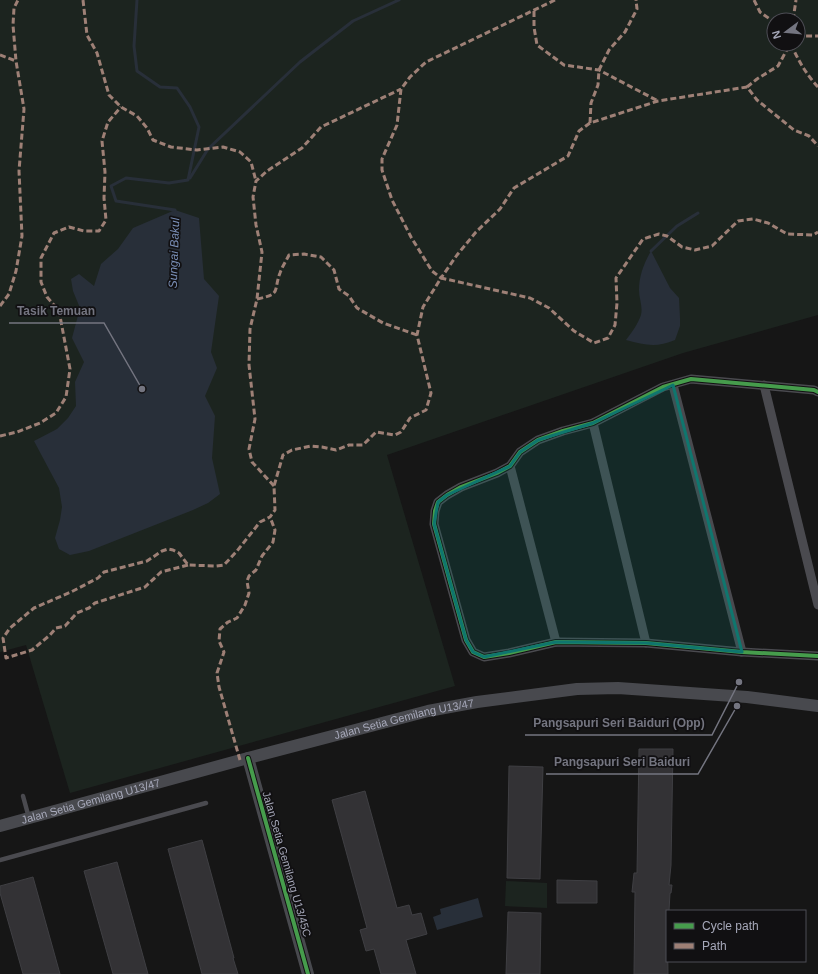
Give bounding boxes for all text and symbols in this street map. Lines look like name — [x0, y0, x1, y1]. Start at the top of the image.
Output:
north arrow — [766, 12, 806, 52]
text: N — [770, 29, 783, 40]
water label: Sungai Bakul — [166, 217, 182, 289]
callout: Tasik Temuan — [9, 299, 104, 323]
text: Tasik Temuan — [17, 304, 95, 318]
street label: Jalan Setia Gemilang U13/47 — [333, 697, 475, 741]
callout: Pangsapuri Seri Baiduri (Opp) — [525, 711, 712, 735]
text: Pangsapuri Seri Baiduri (Opp) — [533, 716, 705, 730]
callout: Pangsapuri Seri Baiduri — [546, 750, 698, 774]
text: Pangsapuri Seri Baiduri — [554, 755, 690, 769]
street label: Jalan Setia Gemilang U13/47 — [20, 776, 161, 826]
street label: Jalan Setia Gemilang U13/45C — [260, 790, 314, 938]
legend — [666, 910, 806, 962]
text: Cycle path — [702, 919, 759, 933]
text: Path — [702, 939, 727, 953]

